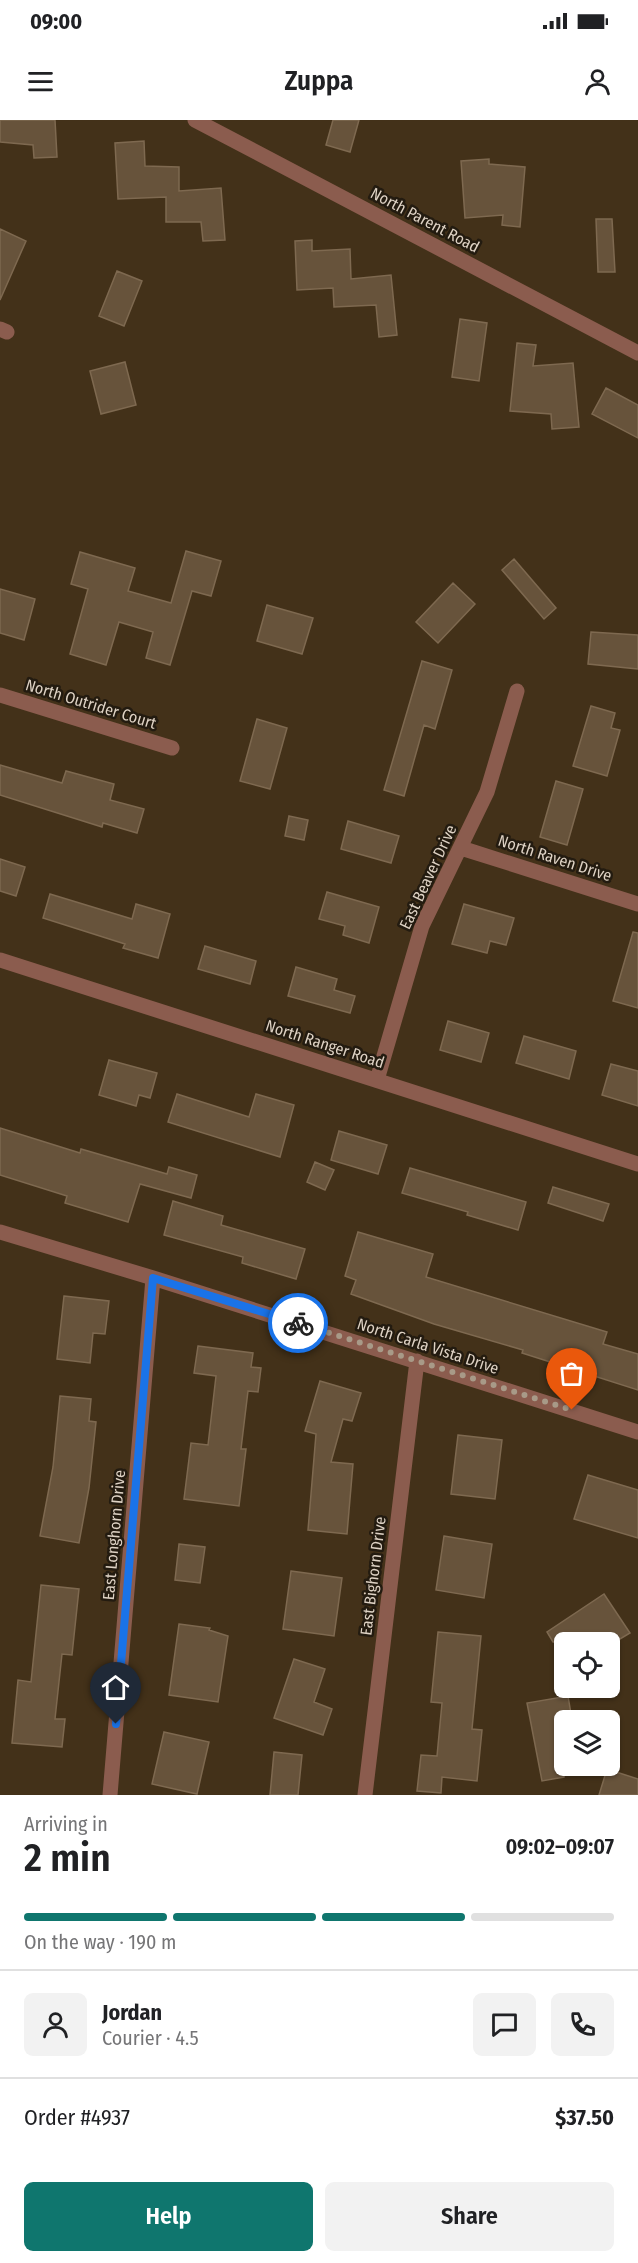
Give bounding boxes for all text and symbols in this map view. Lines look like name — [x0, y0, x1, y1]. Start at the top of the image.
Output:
text: 09:00 — [30, 8, 82, 35]
icon: menu — [24, 65, 57, 98]
text: Zuppa — [284, 65, 354, 97]
icon: person — [581, 65, 614, 98]
street label: North Parent Road — [367, 183, 483, 257]
street label: North Outrider Court — [23, 675, 159, 733]
street label: East Beaver Drive — [395, 822, 461, 932]
street label: North Raven Drive — [496, 831, 614, 885]
street label: North Ranger Road — [263, 1016, 387, 1072]
courier — [268, 1293, 328, 1353]
icon: bike — [282, 1307, 315, 1340]
street label: North Carla Vista Drive — [355, 1314, 501, 1378]
pin — [546, 1348, 597, 1410]
icon: bag — [555, 1357, 588, 1390]
street label: East Longhorn Drive — [99, 1469, 129, 1601]
street label: East Bighorn Drive — [356, 1515, 390, 1637]
map controls — [554, 1632, 620, 1776]
button: locate — [554, 1632, 620, 1698]
pin — [90, 1662, 141, 1724]
icon: home — [99, 1671, 132, 1704]
button: layers — [554, 1710, 620, 1776]
text: Arriving in — [24, 1812, 108, 1836]
text: 09:02–09:07 — [505, 1833, 614, 1860]
text: 2 min — [24, 1835, 111, 1881]
text: On the way · 190 m — [24, 1930, 176, 1954]
button: person — [24, 1993, 87, 2056]
button: chat — [473, 1993, 536, 2056]
button: phone — [551, 1993, 614, 2056]
text: Jordan — [102, 1999, 162, 2026]
text: Courier · 4.5 — [102, 2026, 199, 2050]
text: Order #4937 — [24, 2104, 130, 2131]
text: $37.50 — [555, 2104, 614, 2131]
button: Help — [24, 2182, 313, 2251]
button: Share — [325, 2182, 614, 2251]

